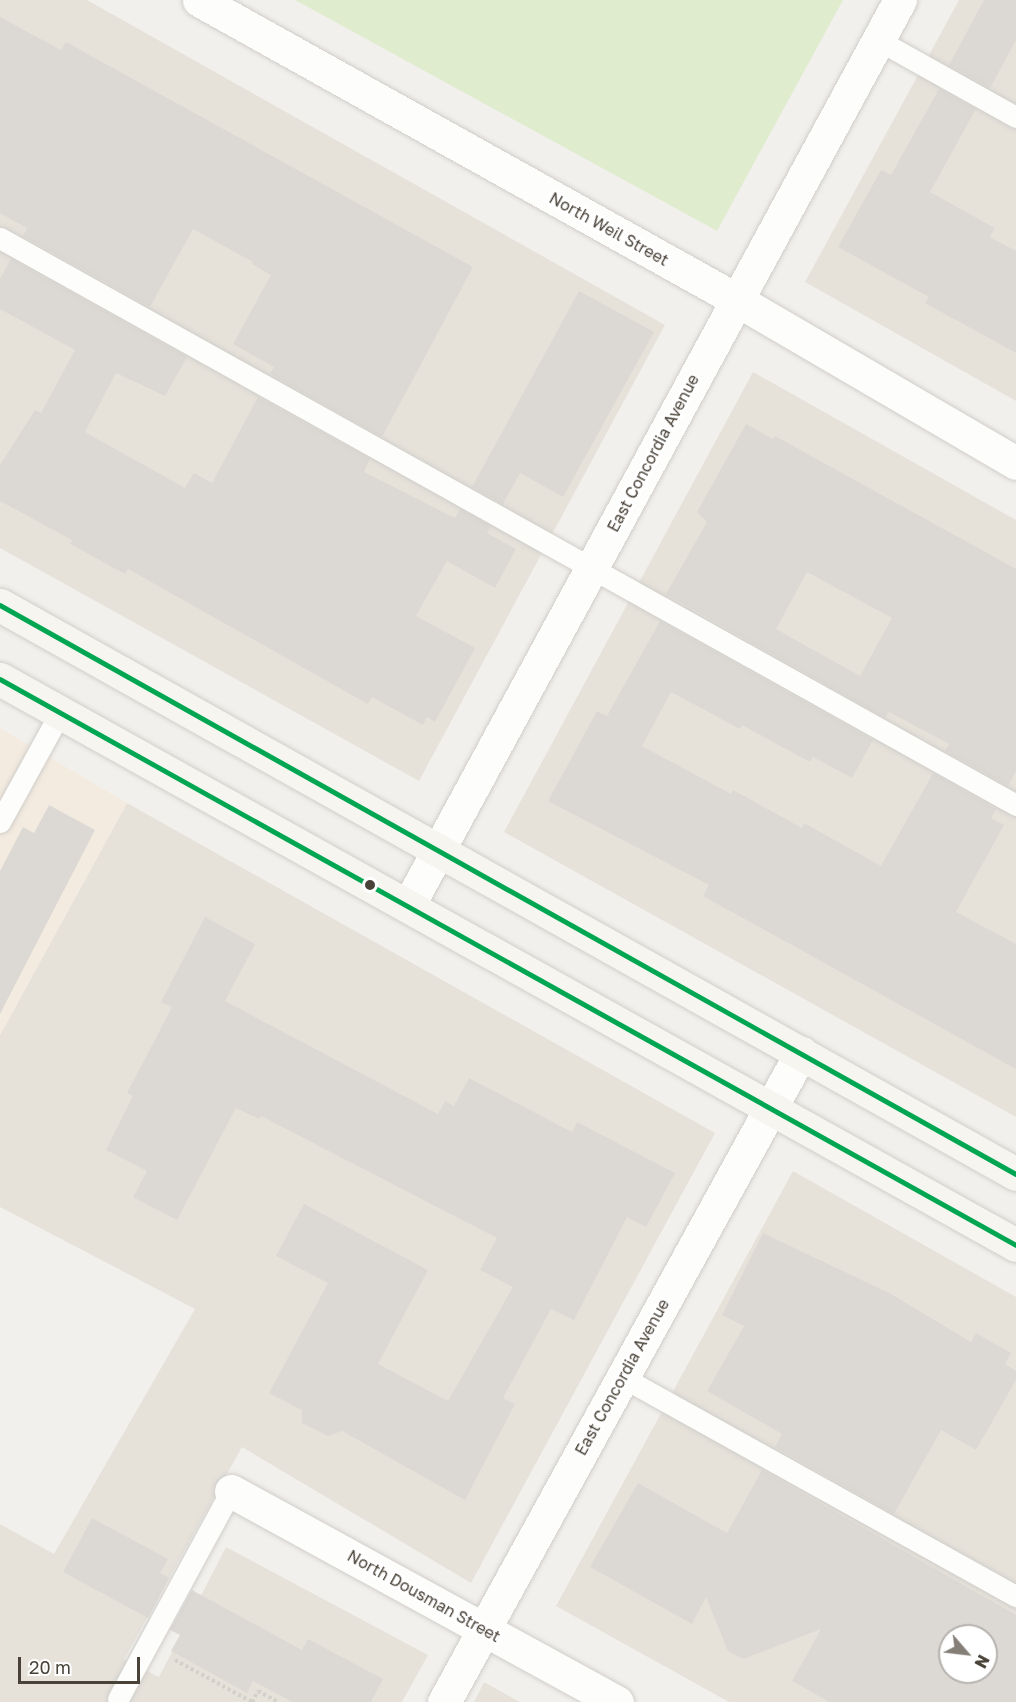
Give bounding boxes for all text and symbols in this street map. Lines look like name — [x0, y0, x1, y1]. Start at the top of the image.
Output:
street label: North Weil Street — [546, 188, 672, 270]
street label: East Concordia Avenue — [603, 371, 703, 535]
unlabelled marker — [364, 879, 376, 891]
street label: East Concordia Avenue — [571, 1295, 673, 1459]
street label: North Dousman Street — [344, 1546, 504, 1646]
north arrow — [938, 1624, 998, 1684]
scale bar — [21, 1645, 142, 1683]
text: N — [970, 1651, 994, 1672]
text: 20 m — [29, 1656, 71, 1678]

